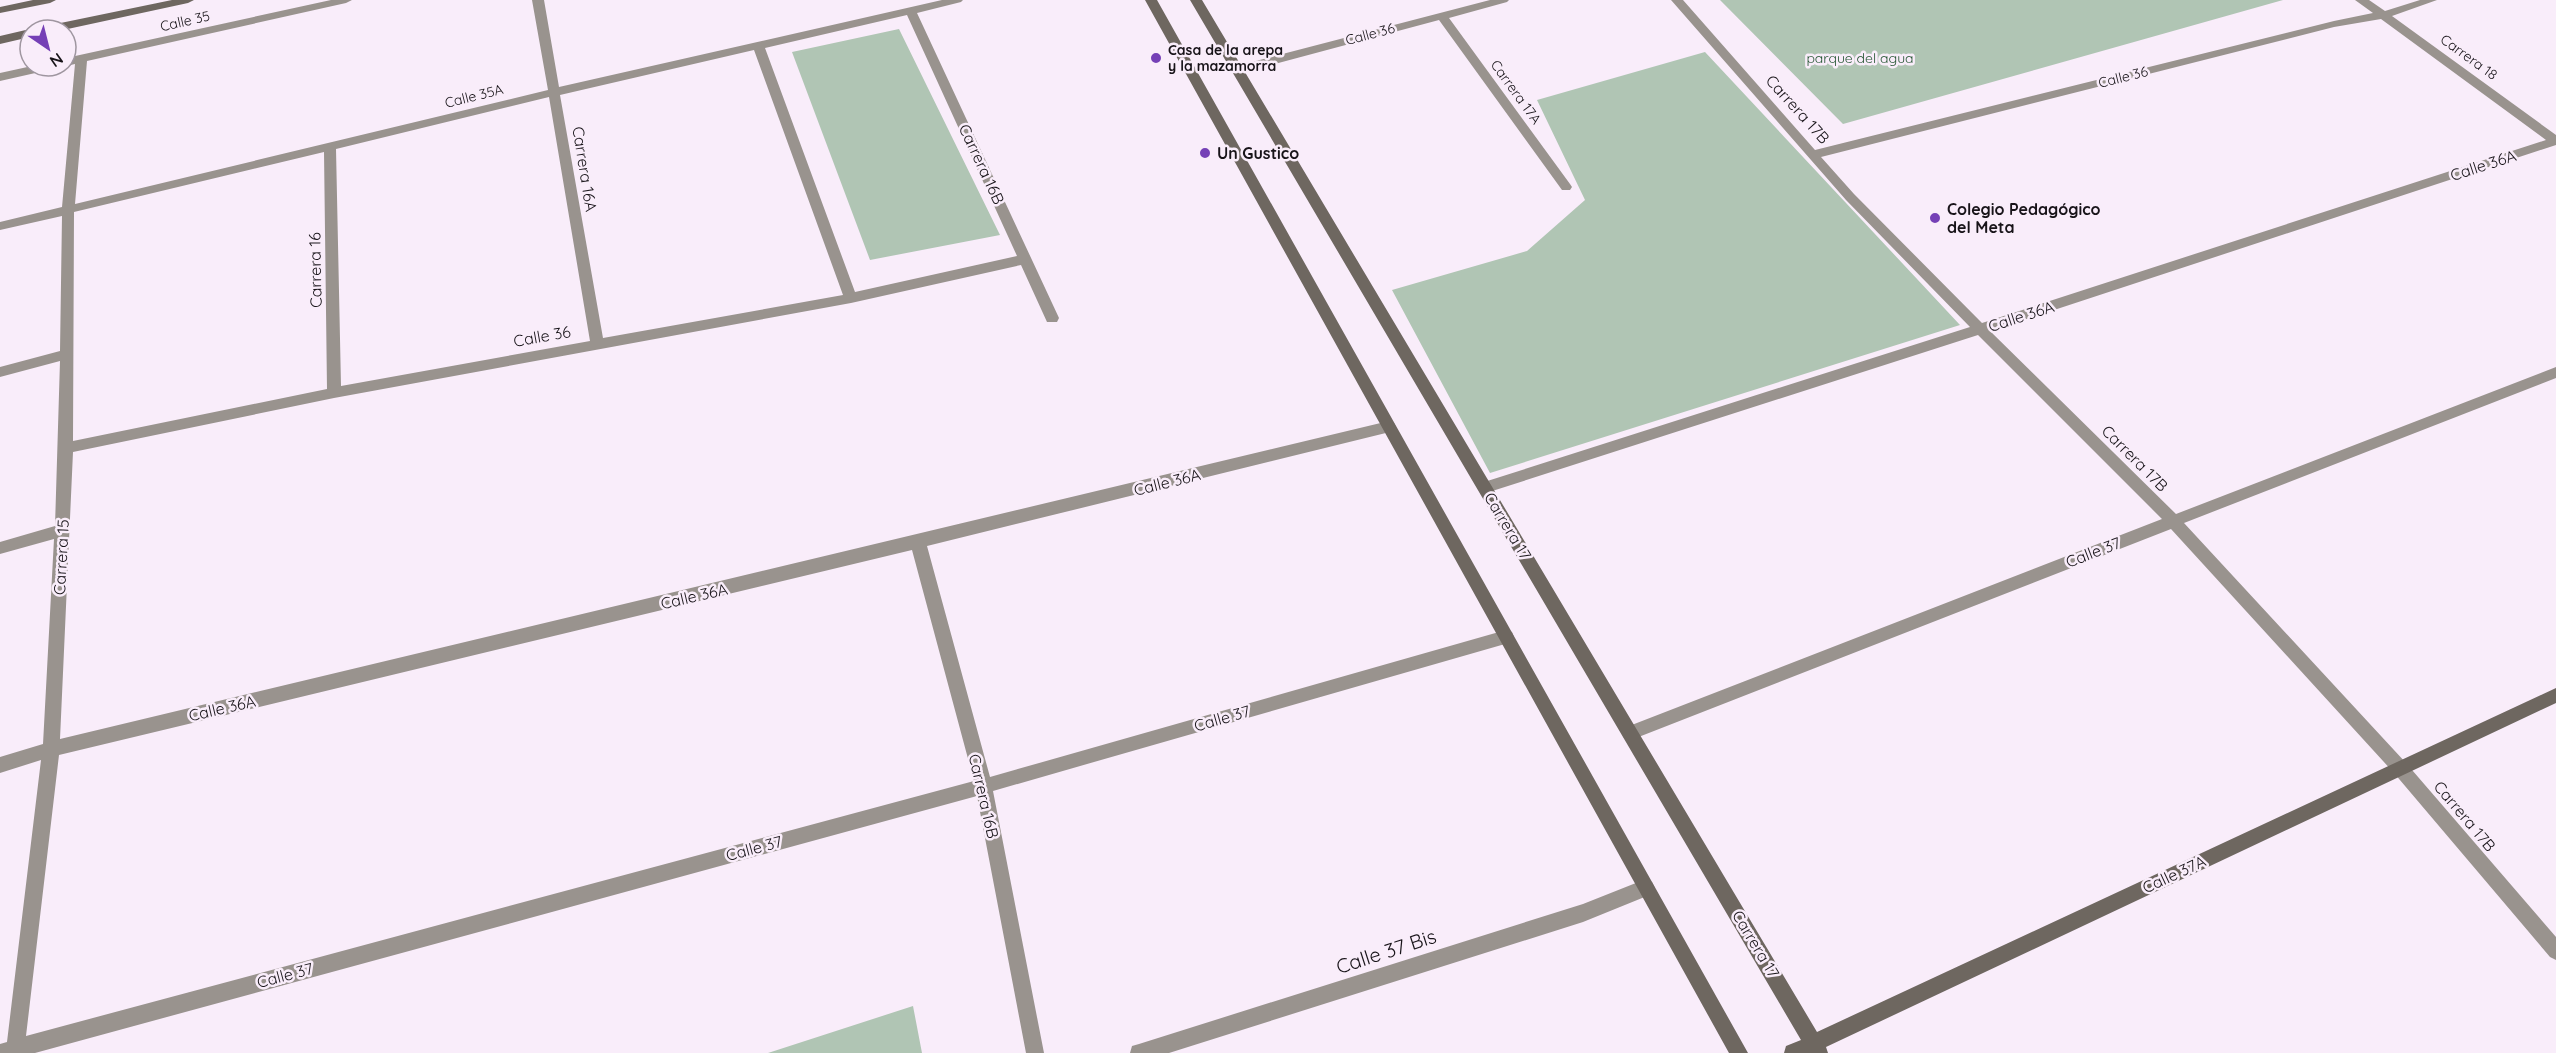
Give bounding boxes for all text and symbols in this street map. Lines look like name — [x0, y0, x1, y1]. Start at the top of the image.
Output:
street label: Calle 35 — [158, 7, 212, 35]
north arrow — [18, 18, 78, 78]
street label: Calle 36 — [1343, 19, 1397, 49]
street label: Carrera 18 — [2437, 30, 2501, 84]
place label: Casa de la arepa y la mazamorra — [1168, 41, 1283, 75]
text: N — [46, 49, 67, 72]
park label: parque del agua — [1806, 49, 1914, 67]
marker: Casa de la arepa y la mazamorra — [1149, 51, 1163, 65]
street label: Carrera 17A — [1487, 56, 1545, 128]
street label: Calle 36 — [2096, 62, 2150, 92]
street label: Carrera 17B — [1762, 70, 1834, 148]
street label: Calle 35A — [443, 80, 505, 112]
street label: Carrera 16B — [955, 121, 1009, 207]
street label: Carrera 16A — [568, 125, 602, 213]
place label: Un Gustico — [1217, 143, 1299, 163]
street label: Calle 36A — [2448, 145, 2518, 185]
marker: Un Gustico — [1198, 146, 1212, 160]
place label: Colegio Pedagógico del Meta — [1947, 199, 2101, 237]
marker: Colegio Pedagógico del Meta — [1928, 211, 1942, 225]
street label: Carrera 16 — [304, 232, 326, 308]
street label: Calle 36A — [1986, 296, 2056, 336]
street label: Calle 36 — [512, 321, 573, 351]
street label: Carrera 17B — [2098, 421, 2172, 495]
street label: Calle 36A — [1132, 464, 1202, 500]
street label: Carrera 17 — [1480, 489, 1536, 563]
street label: Carrera 15 — [49, 519, 73, 595]
street label: Calle 37 — [2063, 532, 2123, 572]
street label: Calle 36A — [659, 579, 729, 613]
street label: Calle 36A — [187, 691, 257, 725]
street label: Calle 37 — [1192, 700, 1252, 736]
street label: Carrera 16B — [965, 752, 1003, 840]
street label: Carrera 17B — [2430, 777, 2500, 855]
street label: Calle 37 — [724, 831, 784, 865]
street label: Calle 37A — [2139, 851, 2209, 897]
street label: Carrera 17 — [1728, 907, 1784, 981]
street label: Calle 37 Bis — [1333, 923, 1439, 979]
street label: Calle 37 — [255, 958, 315, 992]

